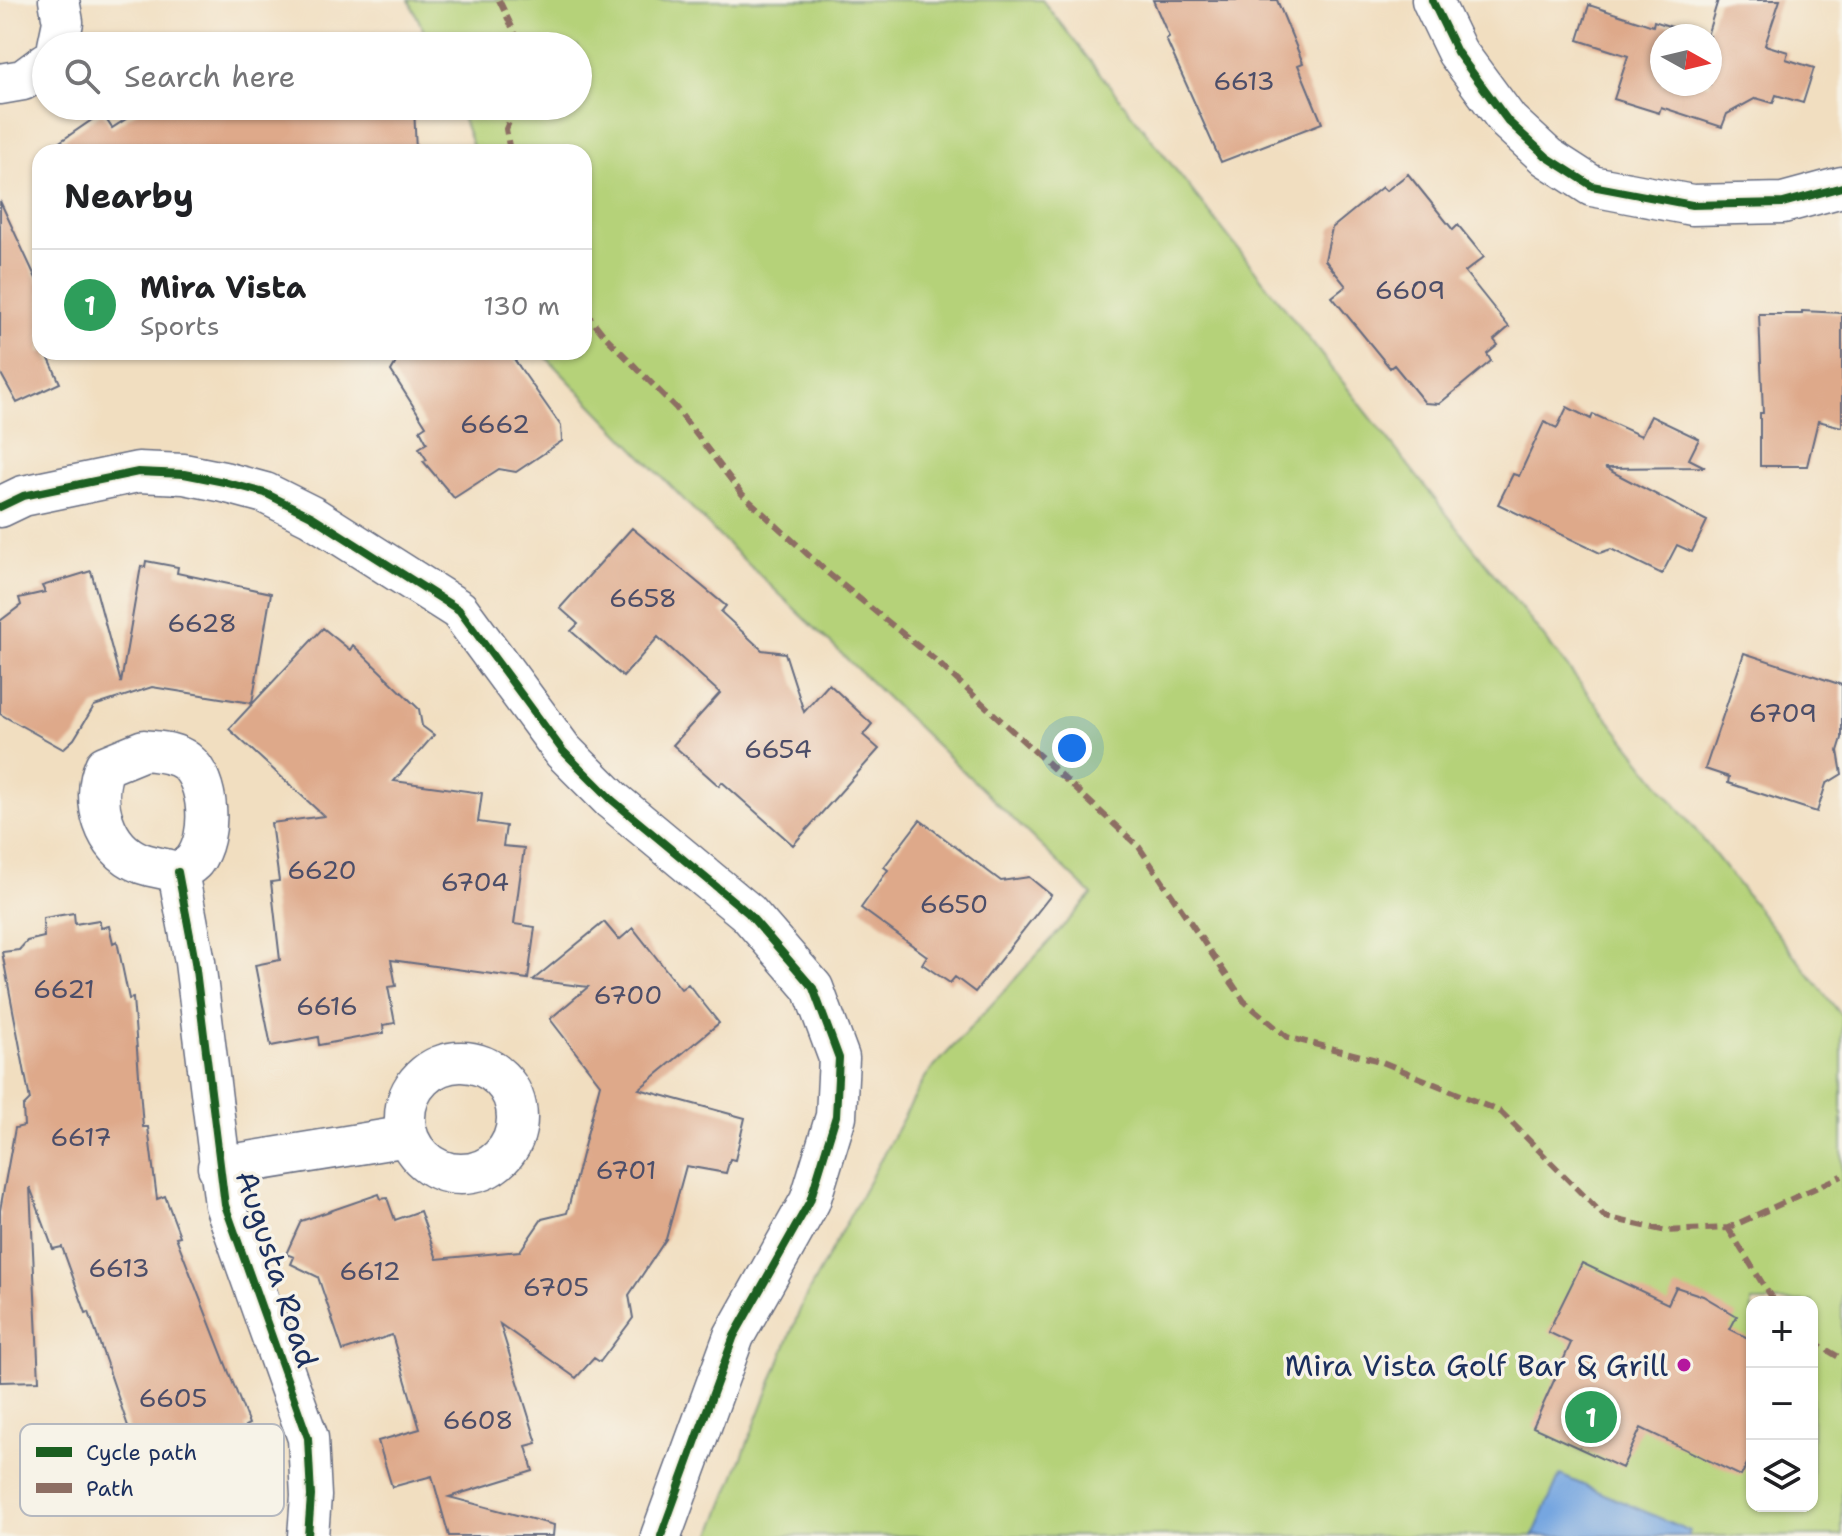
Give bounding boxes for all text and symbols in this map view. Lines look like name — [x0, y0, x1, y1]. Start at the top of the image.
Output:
north arrow — [1650, 24, 1722, 96]
search box — [32, 32, 592, 120]
icon: search — [60, 54, 104, 98]
text: Search here — [124, 56, 295, 97]
house number: 6613 — [1213, 63, 1275, 98]
text: Nearby — [64, 173, 194, 219]
text: Mira Vista — [140, 267, 306, 308]
house number: 6609 — [1375, 272, 1445, 307]
text: 1 — [84, 288, 96, 323]
text: 130 m — [483, 288, 560, 323]
text: Sports — [140, 308, 220, 343]
house number: 6662 — [460, 406, 530, 441]
house number: 6658 — [609, 580, 677, 615]
house number: 6628 — [167, 605, 237, 640]
house number: 6709 — [1749, 695, 1817, 730]
your location — [1052, 728, 1092, 768]
house number: 6654 — [744, 731, 812, 766]
house number: 6620 — [287, 852, 357, 887]
house number: 6704 — [441, 864, 509, 899]
house number: 6650 — [920, 886, 988, 921]
house number: 6621 — [33, 971, 95, 1006]
house number: 6700 — [593, 977, 663, 1012]
house number: 6616 — [296, 988, 358, 1023]
house number: 6617 — [50, 1119, 112, 1154]
house number: 6701 — [595, 1152, 657, 1187]
street label: Augusta Road — [226, 1165, 328, 1373]
house number: 6613 — [88, 1250, 150, 1285]
house number: 6612 — [339, 1253, 401, 1288]
house number: 6705 — [523, 1269, 589, 1304]
map controls — [1746, 1296, 1818, 1512]
button: + — [1746, 1296, 1818, 1368]
place label: Mira Vista Golf Bar & Grill — [1284, 1345, 1668, 1386]
marker: Mira Vista Golf Bar & Grill — [1675, 1356, 1693, 1374]
button: − — [1746, 1368, 1818, 1440]
house number: 6605 — [139, 1380, 207, 1415]
pin: 1 — [1565, 1387, 1617, 1447]
house number: 6608 — [442, 1402, 514, 1437]
legend — [20, 1424, 284, 1516]
text: Cycle path — [86, 1438, 197, 1467]
button: layers — [1746, 1440, 1818, 1512]
text: Path — [86, 1474, 134, 1503]

